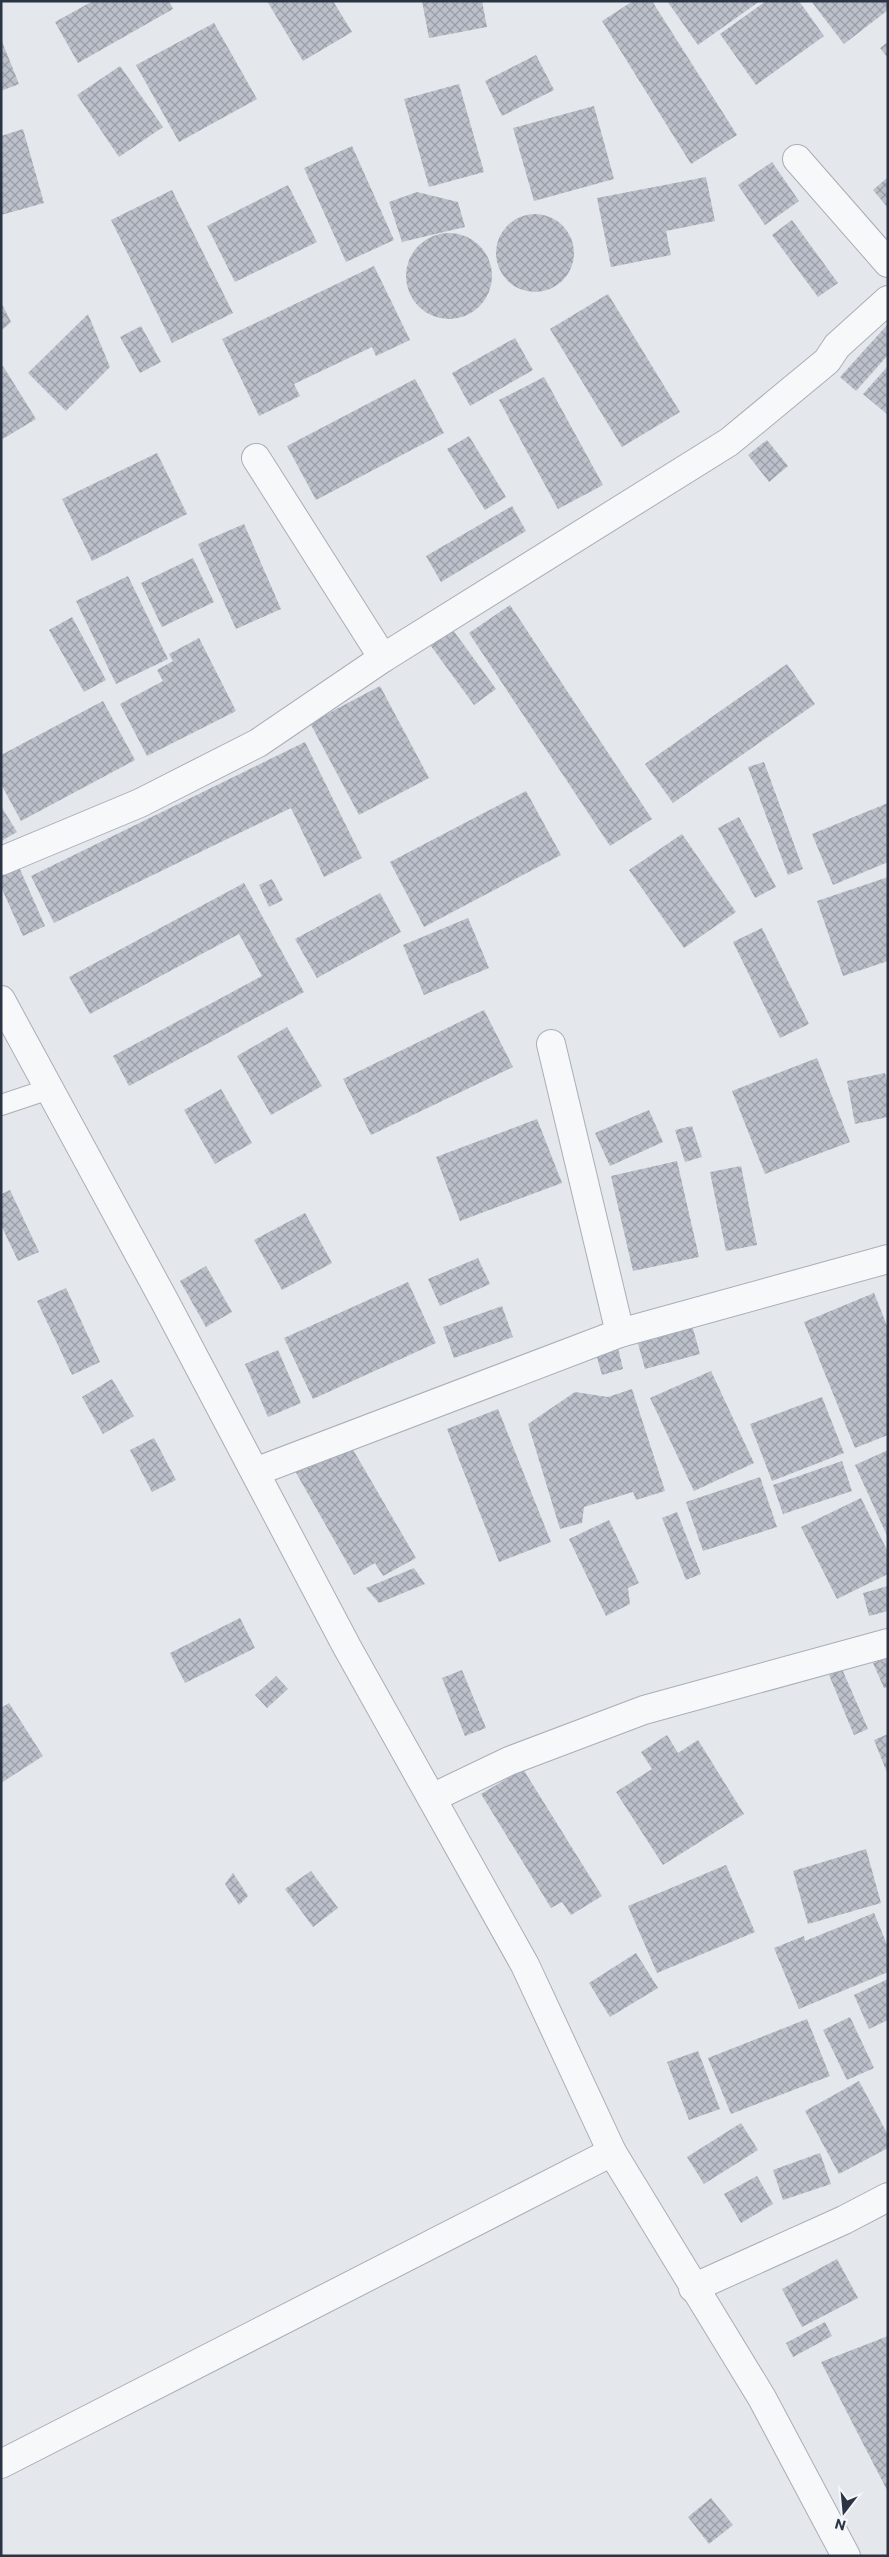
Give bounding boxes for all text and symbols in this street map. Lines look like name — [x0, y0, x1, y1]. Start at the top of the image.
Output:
north arrow — [819, 2487, 869, 2537]
text: N — [833, 2515, 848, 2535]

